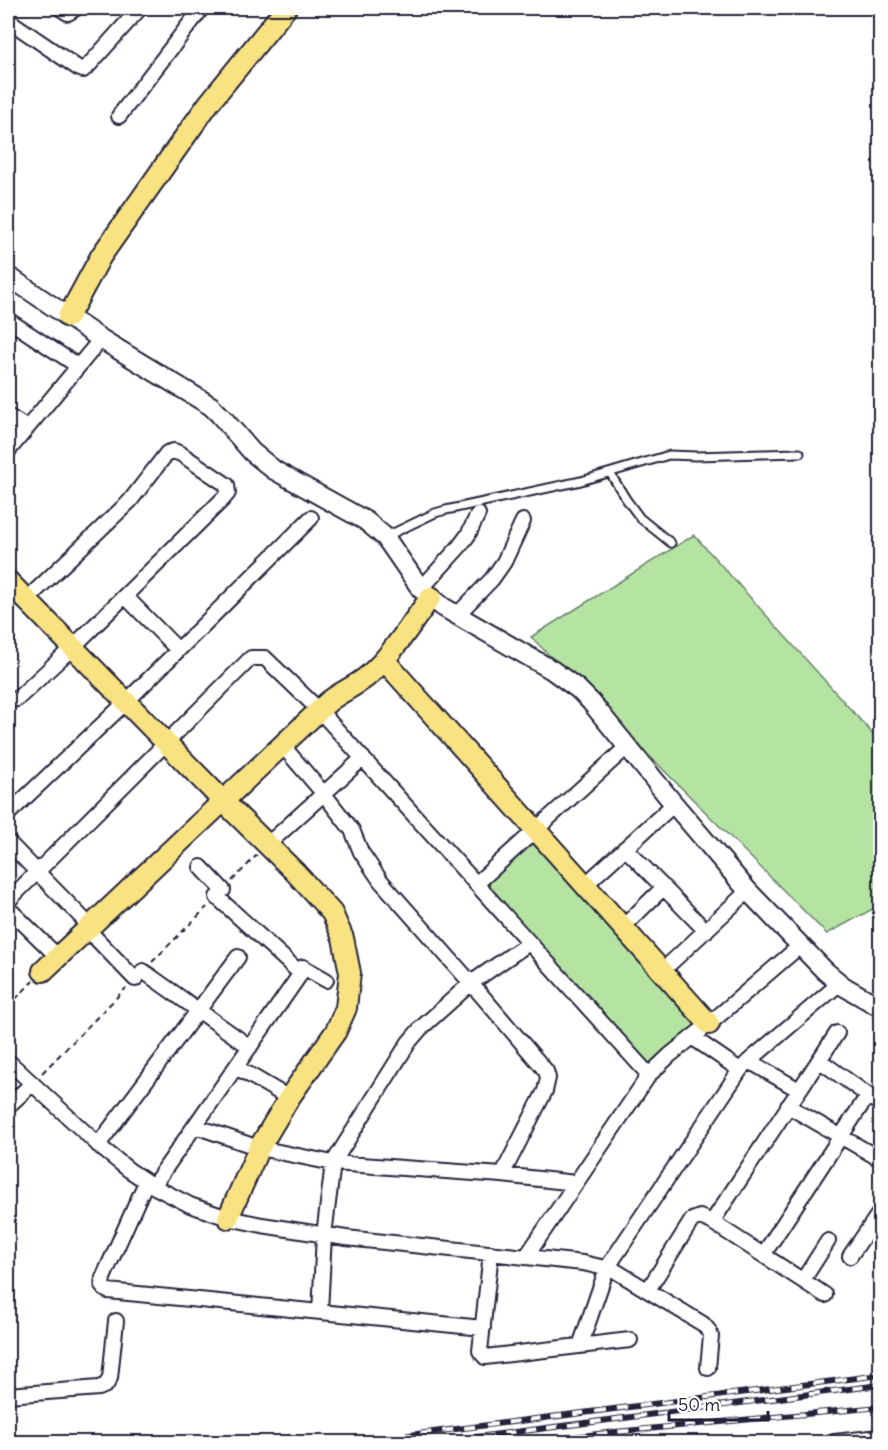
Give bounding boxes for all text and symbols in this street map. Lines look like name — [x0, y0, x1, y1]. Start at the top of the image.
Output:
scale bar — [669, 1384, 768, 1422]
text: 50 m — [678, 1393, 720, 1416]

